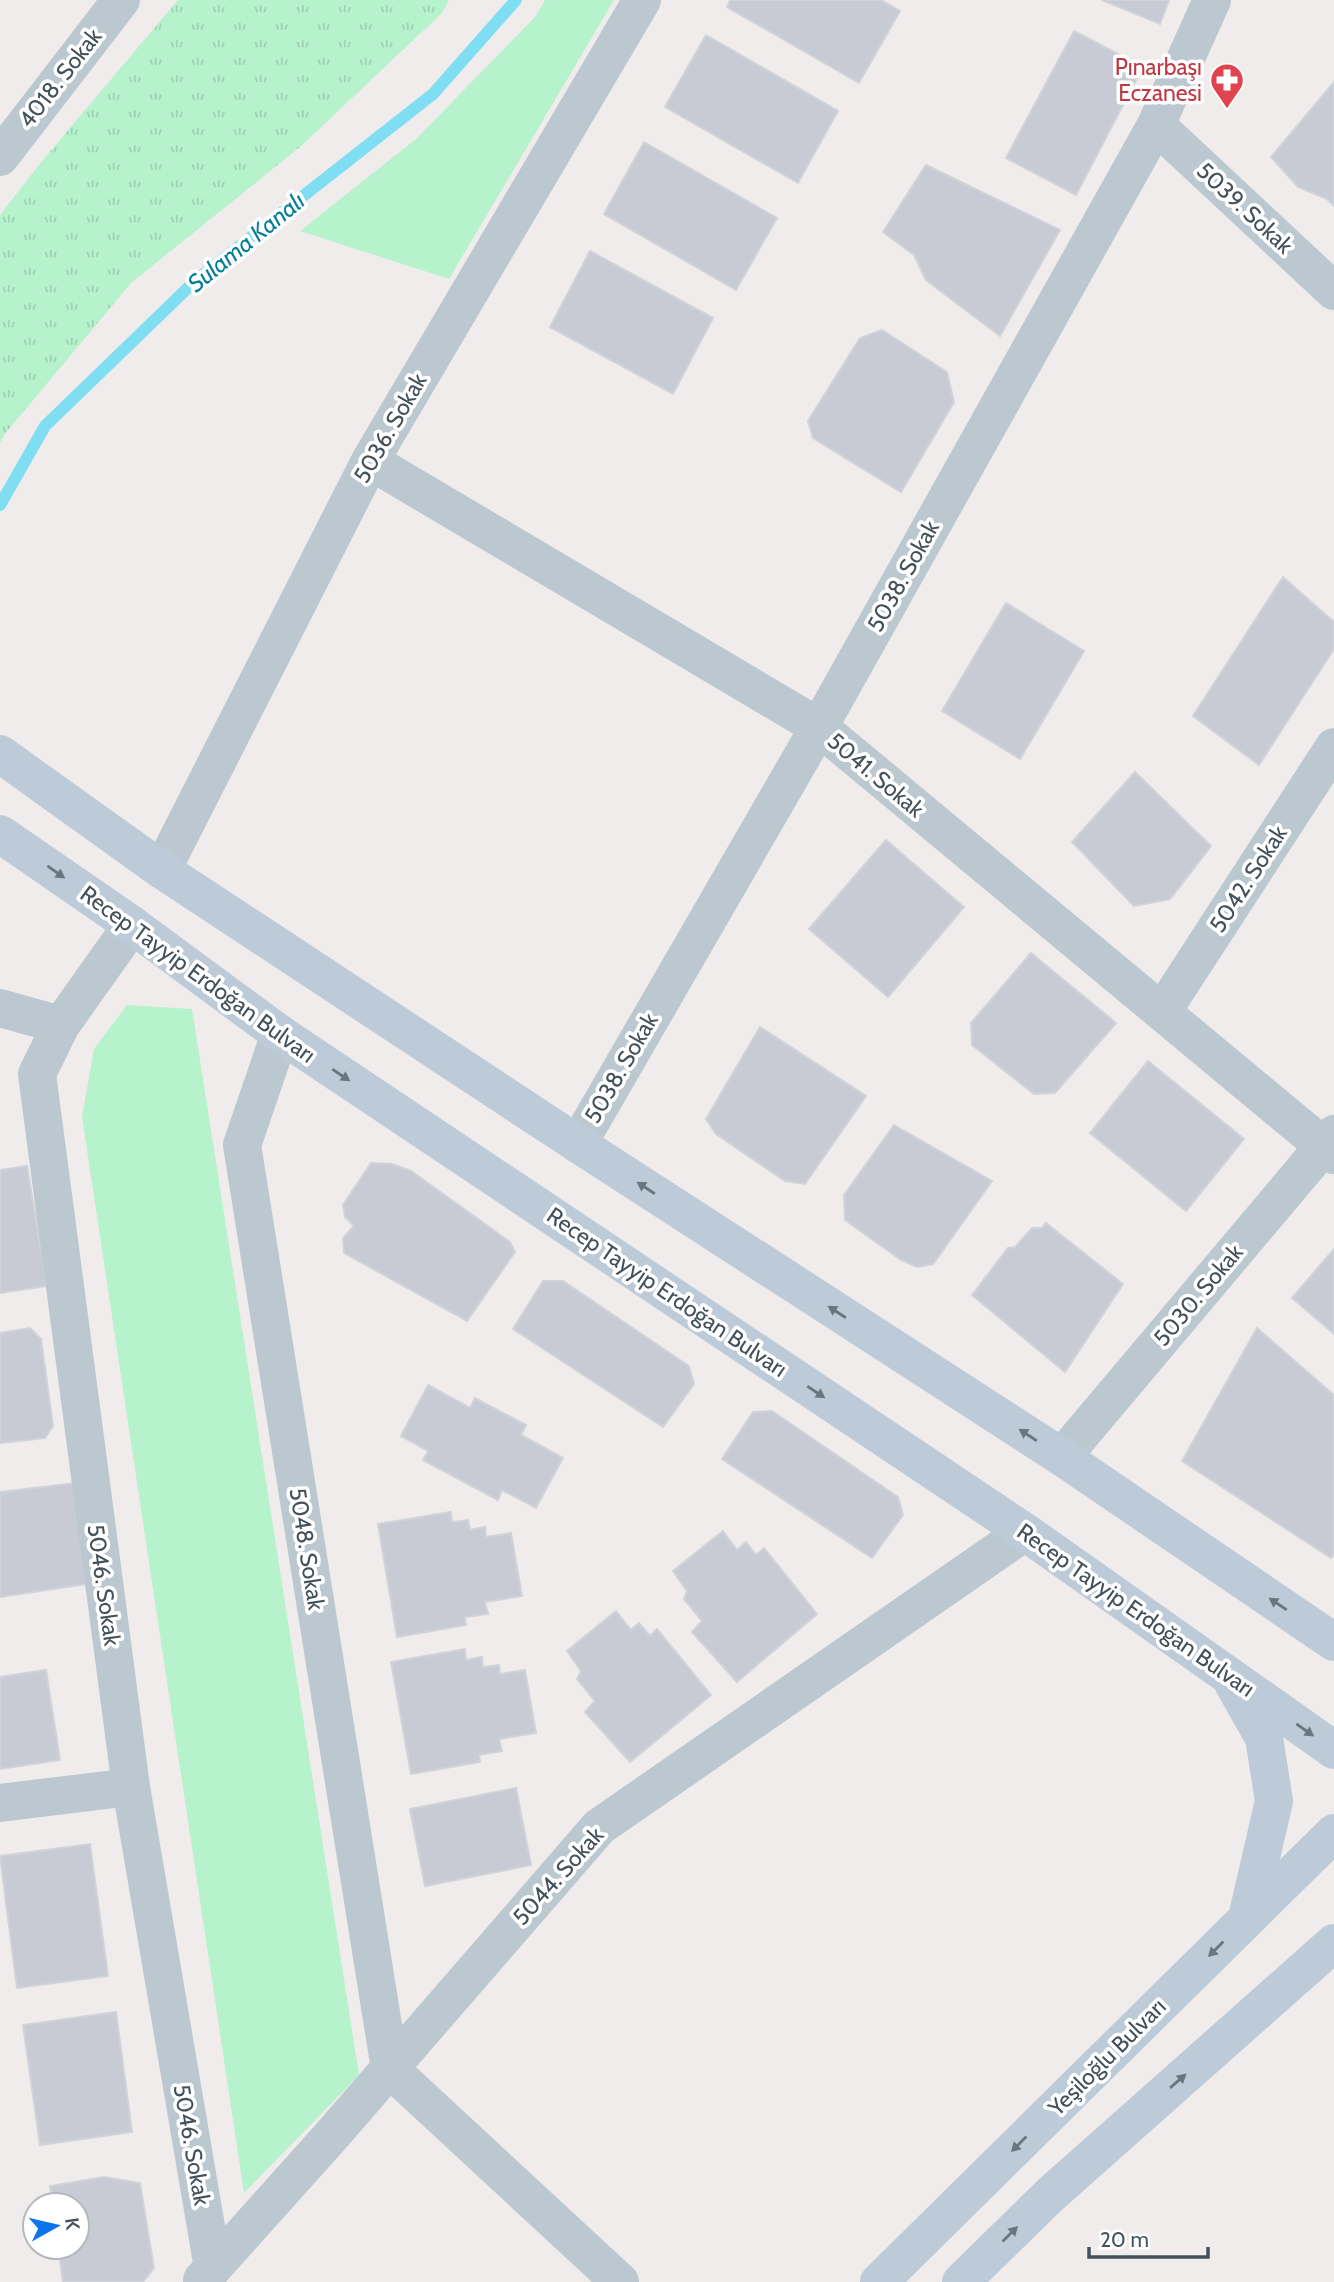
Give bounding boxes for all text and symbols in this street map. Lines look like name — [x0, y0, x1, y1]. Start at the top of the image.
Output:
street label: 4018. Sokak — [13, 22, 108, 133]
place label: Pınarbaşı Eczanesi — [1115, 53, 1202, 107]
pharmacy icon: Pınarbaşı Eczanesi — [1208, 61, 1246, 110]
street label: 5039. Sokak — [1191, 156, 1299, 260]
water label: Sulama Kanalı — [182, 186, 310, 298]
street label: 5036. Sokak — [347, 368, 433, 488]
street label: 5038. Sokak — [861, 515, 945, 636]
street label: 5041. Sokak — [822, 727, 930, 824]
street label: 5042. Sokak — [1203, 820, 1293, 938]
one-way arrow — [47, 865, 65, 879]
street label: Recep Tayyip Erdoğan Bulvarı — [75, 879, 321, 1069]
street label: 5038. Sokak — [578, 1007, 664, 1128]
one-way arrow — [332, 1068, 350, 1082]
one-way arrow — [637, 1182, 656, 1195]
street label: Recep Tayyip Erdoğan Bulvarı — [542, 1201, 792, 1383]
street label: 5030. Sokak — [1147, 1238, 1249, 1352]
one-way arrow — [828, 1305, 847, 1318]
one-way arrow — [807, 1385, 825, 1399]
one-way arrow — [1019, 1429, 1038, 1442]
street label: 5048. Sokak — [284, 1486, 331, 1613]
street label: Recep Tayyip Erdoğan Bulvarı — [1012, 1517, 1260, 1703]
street label: 5046. Sokak — [82, 1522, 126, 1648]
one-way arrow — [1269, 1597, 1287, 1611]
one-way arrow — [1296, 1723, 1314, 1737]
street label: 5044. Sokak — [507, 1821, 610, 1931]
one-way arrow — [1207, 1941, 1224, 1958]
street label: Yeşiloğlu Bulvarı — [1042, 1992, 1172, 2122]
one-way arrow — [1170, 2074, 1187, 2089]
street label: 5046. Sokak — [168, 2082, 217, 2208]
one-way arrow — [1011, 2135, 1028, 2151]
north arrow — [21, 2191, 91, 2261]
text: K — [60, 2216, 85, 2231]
scale bar — [1089, 2216, 1208, 2260]
one-way arrow — [1002, 2226, 1018, 2242]
text: 20 m — [1100, 2227, 1149, 2252]

